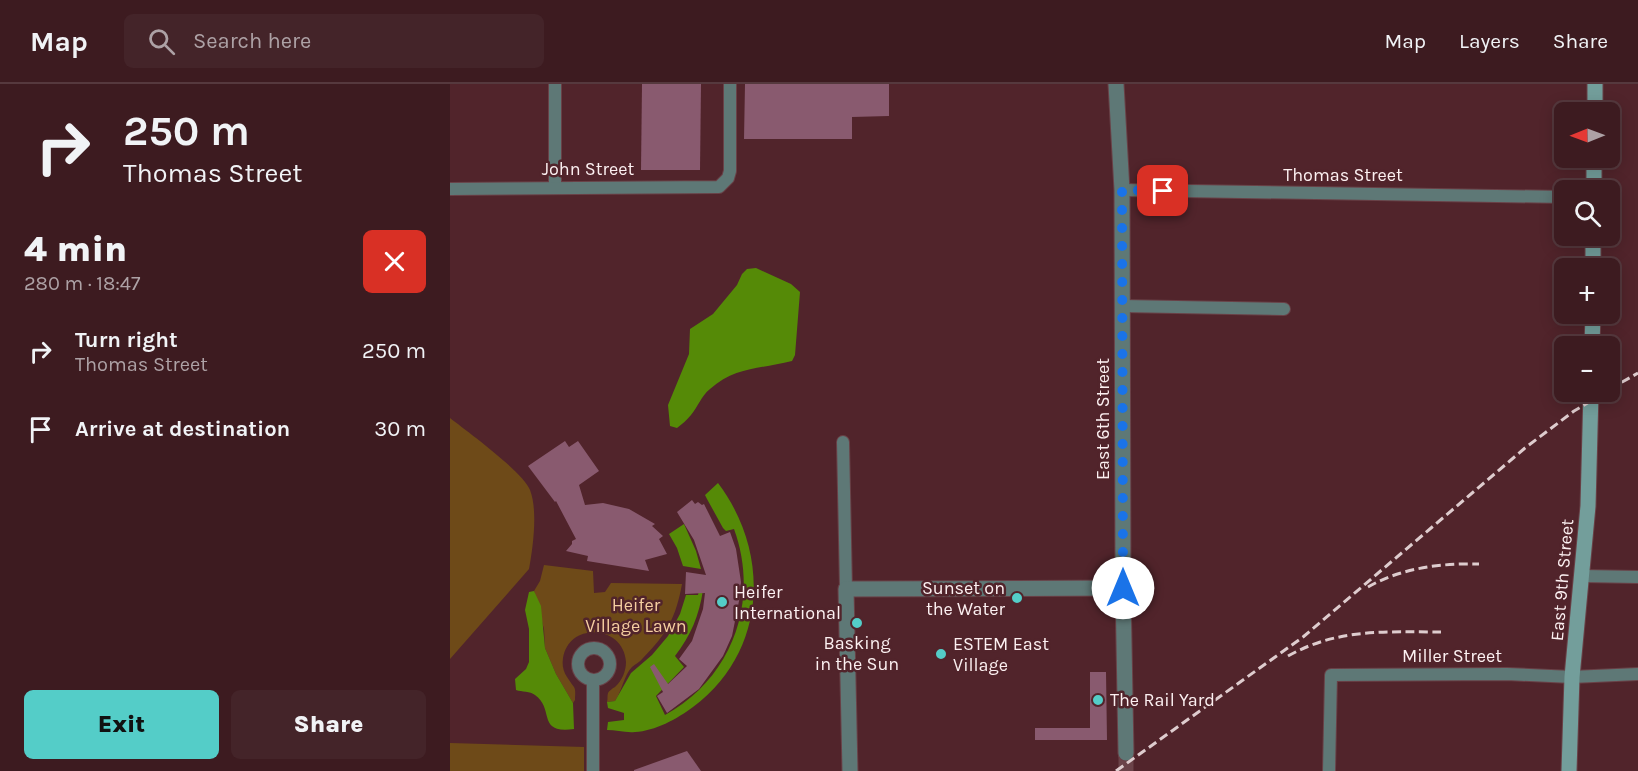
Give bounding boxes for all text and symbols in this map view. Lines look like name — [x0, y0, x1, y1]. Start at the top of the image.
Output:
search box — [124, 14, 544, 68]
text: Map — [30, 25, 88, 58]
icon: search — [145, 25, 178, 58]
text: Search here — [193, 28, 311, 54]
text: Map — [1384, 29, 1426, 53]
text: Layers — [1459, 29, 1520, 53]
text: Share — [1553, 29, 1608, 53]
north arrow — [1554, 102, 1620, 168]
map controls — [1554, 102, 1620, 402]
text: 250 m — [123, 106, 250, 156]
icon: right — [24, 108, 102, 186]
text: Thomas Street — [123, 157, 302, 189]
street label: John Street — [542, 158, 634, 180]
street label: Thomas Street — [1283, 164, 1403, 186]
pin — [1137, 165, 1188, 216]
icon: arrive — [1146, 174, 1179, 207]
button: search — [1554, 180, 1620, 246]
text: 4 min — [24, 228, 127, 270]
button: close — [363, 230, 426, 293]
button: + — [1554, 258, 1620, 324]
text: 280 m · 18:47 — [24, 272, 140, 295]
text: Turn right — [75, 327, 178, 353]
icon: right — [24, 335, 57, 368]
button: − — [1554, 336, 1620, 402]
text: 250 m — [362, 338, 426, 364]
text: Thomas Street — [75, 353, 208, 376]
street label: East 6th Street — [1092, 358, 1114, 480]
icon: arrive — [24, 413, 57, 446]
text: Arrive at destination — [75, 416, 290, 442]
text: 30 m — [374, 416, 426, 442]
street label: East 9th Street — [1546, 518, 1578, 642]
position arrow — [1091, 556, 1155, 620]
place label: Sunset on the Water — [922, 577, 1005, 620]
place label: Heifer International — [734, 581, 841, 624]
marker: Sunset on the Water — [1010, 591, 1024, 605]
park label: Heifer Village Lawn — [585, 594, 687, 637]
marker: Heifer International — [715, 595, 729, 609]
marker: Basking in the Sun — [850, 616, 864, 630]
place label: Basking in the Sun — [815, 632, 899, 675]
place label: ESTEM East Village — [953, 633, 1049, 676]
street label: Miller Street — [1402, 645, 1502, 667]
marker: ESTEM East Village — [934, 647, 948, 661]
place label: The Rail Yard — [1110, 689, 1215, 711]
button: Exit — [24, 690, 219, 759]
button: Share — [231, 690, 426, 759]
marker: The Rail Yard — [1091, 693, 1105, 707]

